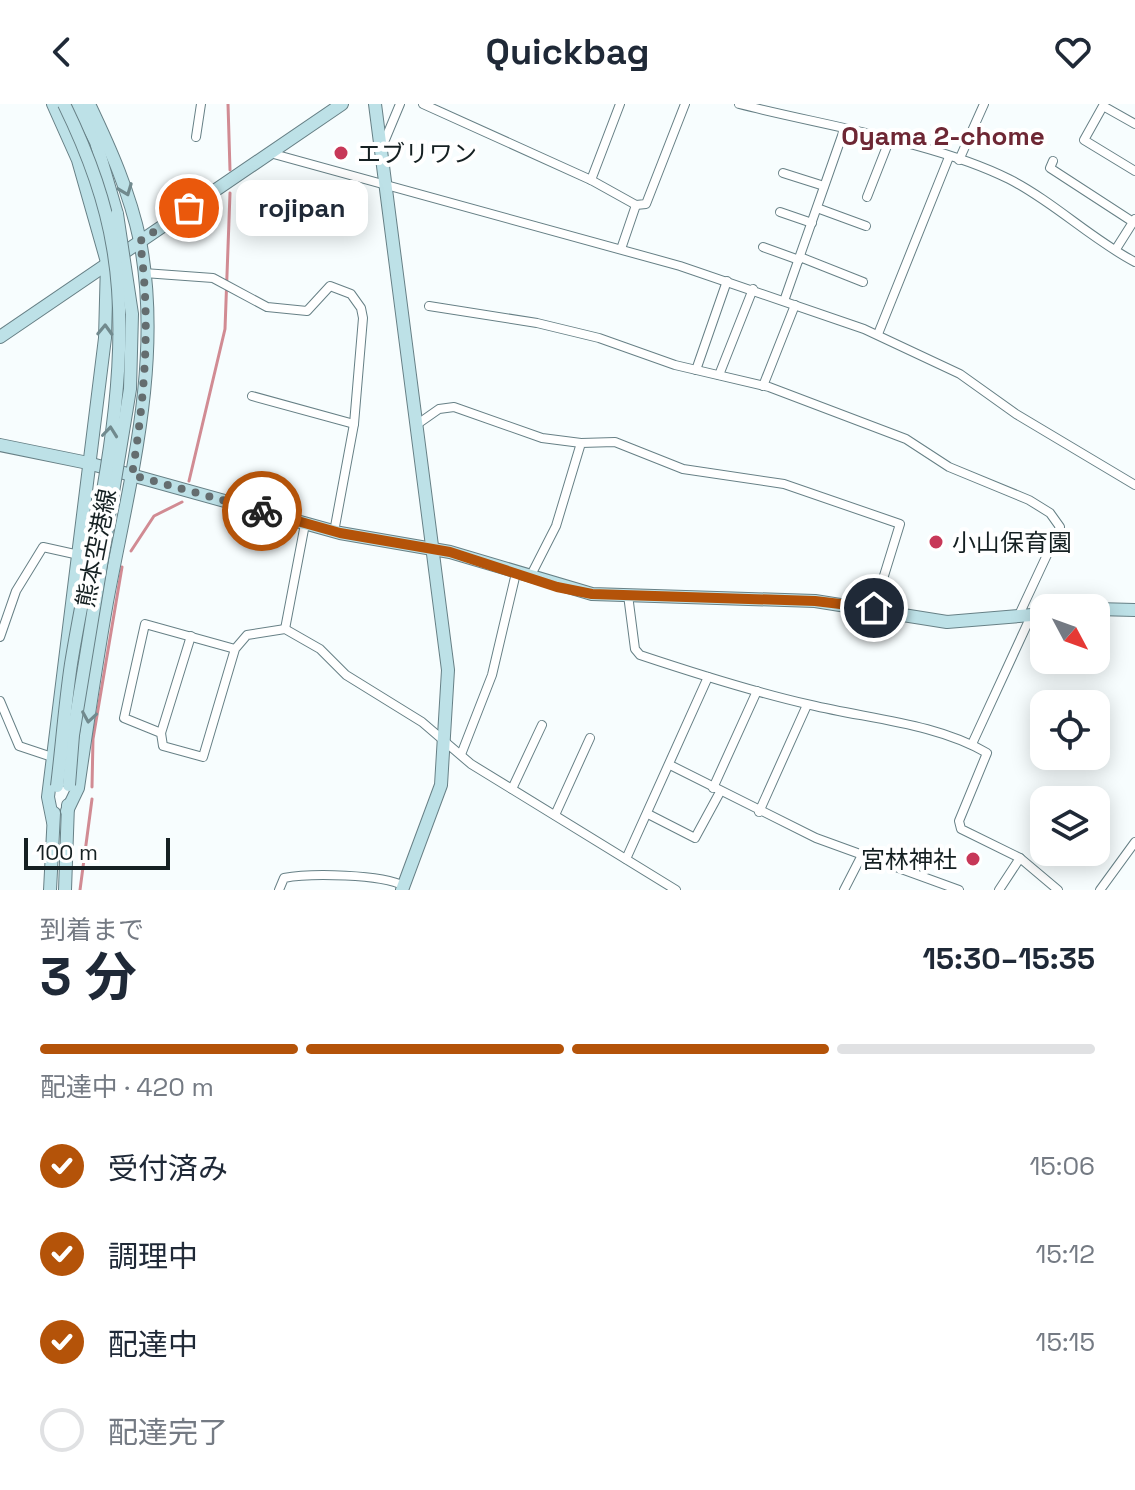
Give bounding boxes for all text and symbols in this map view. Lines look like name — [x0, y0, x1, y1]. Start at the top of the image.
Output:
text: Quickbag — [486, 29, 649, 75]
icon: back — [40, 30, 84, 74]
icon: heart — [1051, 30, 1095, 74]
district label: Oyama 2-chome — [841, 119, 1045, 153]
place label: エブリワン — [357, 138, 477, 169]
marker: エブリワン — [332, 144, 350, 162]
pin — [155, 174, 223, 242]
callout: rojipan — [237, 180, 369, 236]
one-way arrow — [116, 182, 133, 196]
icon: bag — [167, 186, 211, 230]
text: rojipan — [258, 191, 346, 225]
one-way arrow — [97, 323, 114, 336]
one-way arrow — [101, 425, 118, 438]
courier — [222, 471, 302, 551]
street label: 熊本空港線 — [69, 486, 123, 610]
icon: bike — [240, 489, 284, 533]
place label: 小山保育園 — [952, 527, 1072, 558]
marker: 小山保育園 — [927, 533, 945, 551]
pin — [840, 574, 908, 642]
icon: home — [852, 586, 896, 630]
north arrow — [1030, 594, 1110, 674]
map controls — [1030, 594, 1110, 866]
button: locate — [1030, 690, 1110, 770]
one-way arrow — [81, 710, 98, 724]
button: layers — [1030, 786, 1110, 866]
scale bar — [24, 834, 170, 870]
text: 100 m — [36, 838, 98, 866]
place label: 宮林神社 — [861, 844, 957, 875]
marker: 宮林神社 — [964, 850, 982, 868]
text: 到着まで — [40, 913, 144, 947]
text: 15:30–15:35 — [923, 939, 1095, 978]
text: 3 分 — [40, 944, 137, 1010]
text: 配達中 · 420 m — [40, 1070, 214, 1104]
icon: check — [40, 1144, 84, 1188]
text: 受付済み — [108, 1149, 228, 1188]
text: 15:06 — [1029, 1149, 1095, 1183]
icon: check — [40, 1232, 84, 1276]
text: 調理中 — [108, 1237, 198, 1276]
text: 15:12 — [1035, 1237, 1095, 1271]
icon: check — [40, 1320, 84, 1364]
text: 配達中 — [108, 1325, 198, 1364]
text: 15:15 — [1036, 1325, 1095, 1359]
text: 配達完了 — [108, 1413, 228, 1452]

